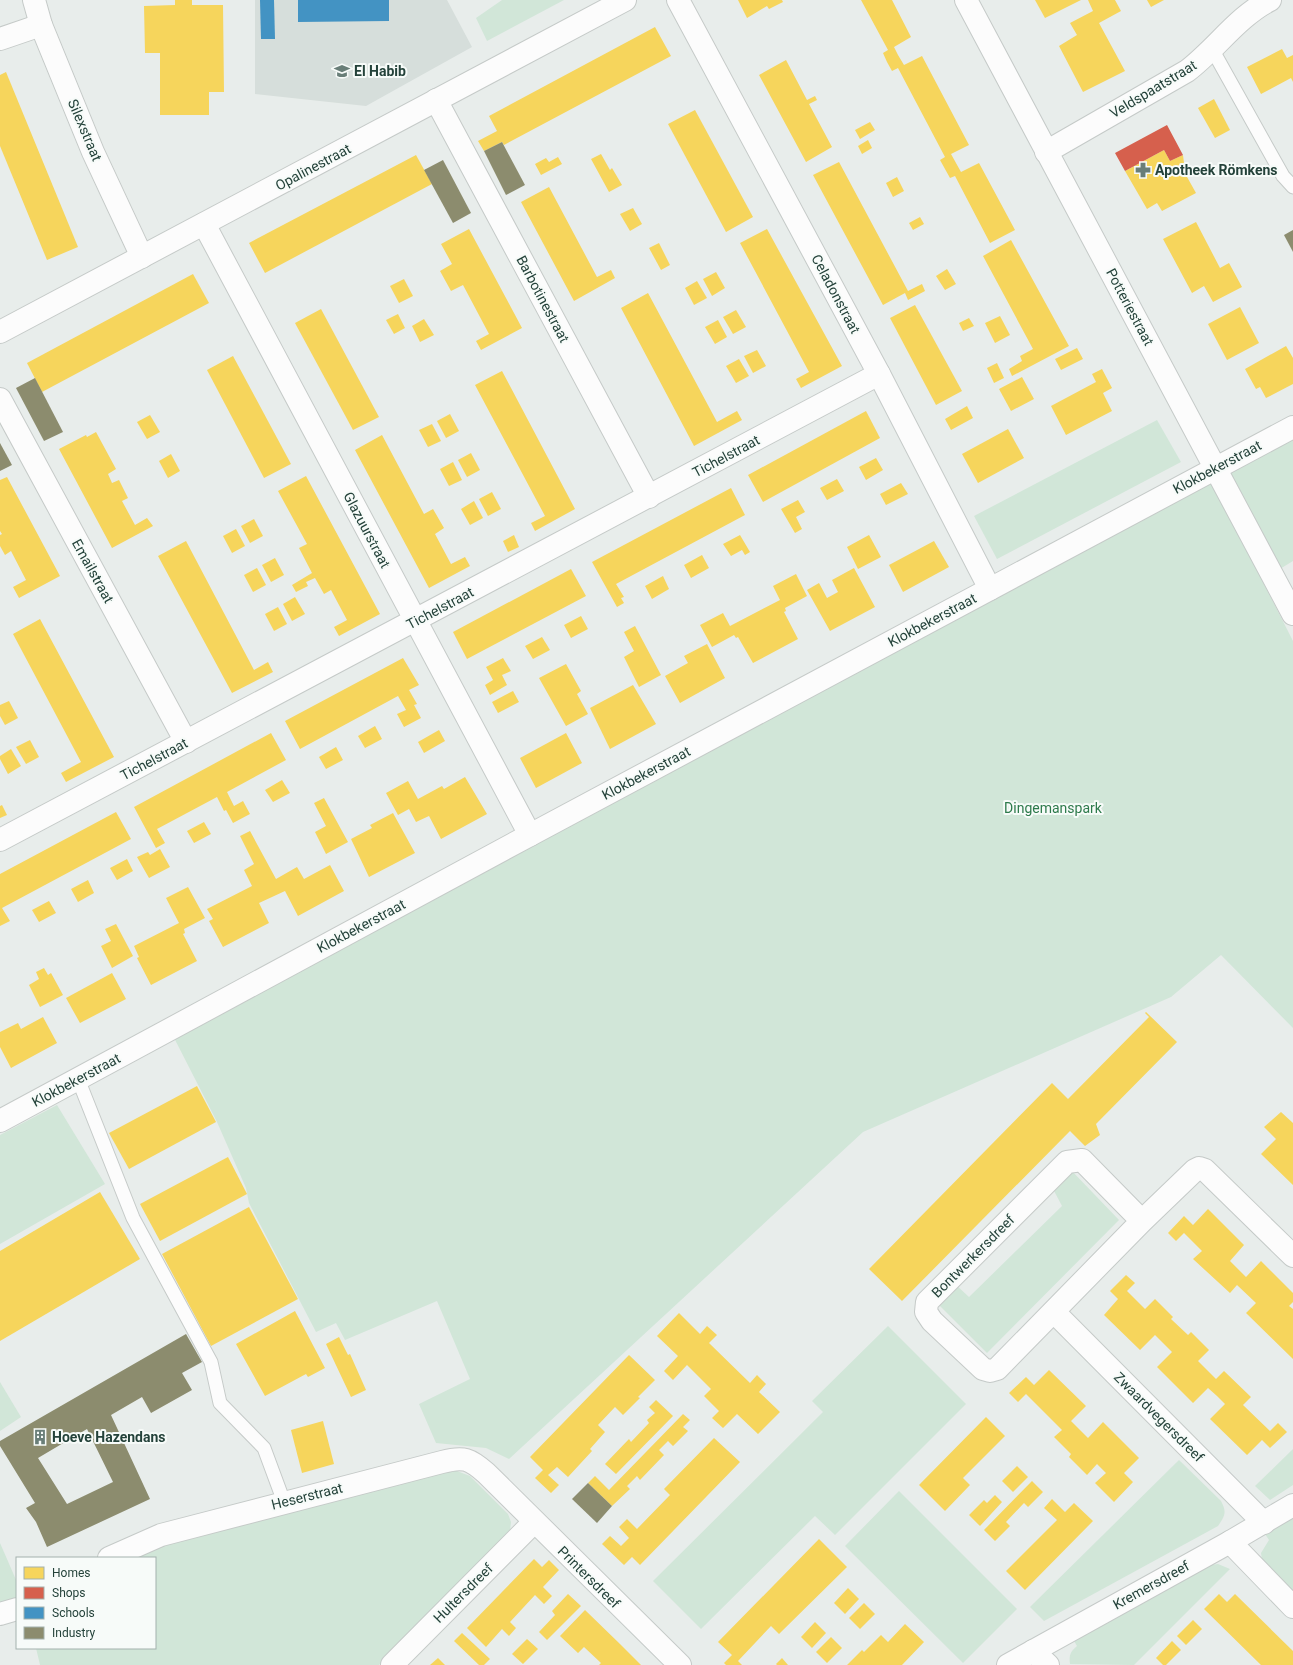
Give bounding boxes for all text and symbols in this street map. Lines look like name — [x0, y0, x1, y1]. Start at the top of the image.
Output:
street label: Veldspaatstraat — [1107, 57, 1200, 121]
school or university icon: El Habib — [333, 62, 351, 80]
place label: El Habib — [354, 63, 406, 79]
street label: Silexstraat — [65, 97, 105, 164]
street label: Opalinestraat — [273, 140, 354, 194]
pharmacy icon: Apotheek Römkens — [1134, 161, 1152, 179]
place label: Apotheek Römkens — [1155, 162, 1278, 178]
street label: Celadonstraat — [808, 252, 864, 337]
street label: Barbotinestraat — [513, 253, 573, 346]
street label: Potteriestraat — [1103, 266, 1157, 349]
street label: Tichelstraat — [690, 431, 763, 480]
street label: Klokbekerstraat — [1170, 437, 1264, 497]
street label: Glazuurstraat — [340, 489, 394, 571]
street label: Emailstraat — [69, 536, 117, 606]
street label: Tichelstraat — [404, 583, 477, 632]
street label: Klokbekerstraat — [885, 590, 979, 650]
street label: Tichelstraat — [118, 734, 191, 783]
street label: Klokbekerstraat — [599, 743, 693, 803]
park label: Dingemanspark — [1004, 800, 1103, 816]
street label: Klokbekerstraat — [314, 896, 408, 956]
street label: Klokbekerstraat — [29, 1050, 123, 1110]
street label: Bontwerkersdreef — [928, 1211, 1018, 1301]
street label: Zwaardvegersdreef — [1111, 1369, 1207, 1465]
building icon: Hoeve Hazendans — [31, 1428, 49, 1446]
place label: Hoeve Hazendans — [52, 1429, 166, 1445]
street label: Heserstraat — [270, 1479, 345, 1513]
street label: Printersdreef — [555, 1543, 623, 1611]
legend — [16, 1557, 156, 1649]
street label: Kremersdreef — [1110, 1557, 1192, 1613]
street label: Hultersdreef — [430, 1560, 496, 1626]
text: Homes — [52, 1566, 90, 1580]
text: Shops — [52, 1586, 86, 1600]
text: Schools — [52, 1606, 95, 1620]
text: Industry — [52, 1626, 96, 1640]

